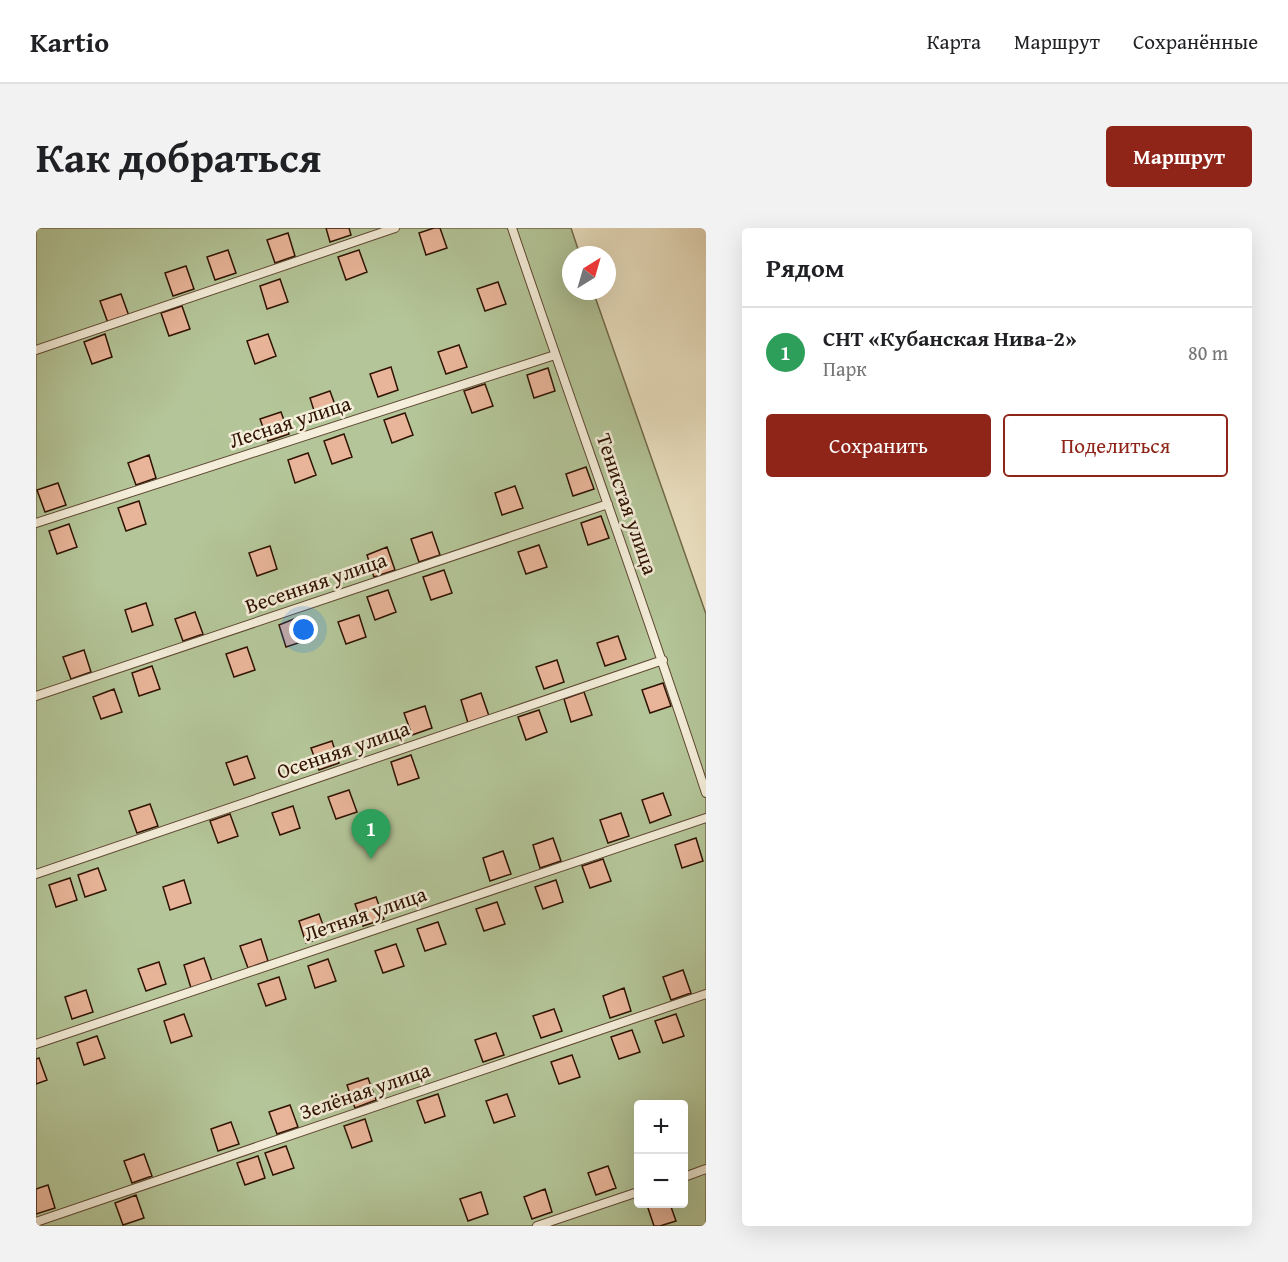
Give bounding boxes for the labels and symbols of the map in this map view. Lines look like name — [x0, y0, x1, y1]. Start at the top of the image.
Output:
north arrow — [562, 246, 616, 300]
street label: Лесная улица — [225, 387, 355, 456]
street label: Тенистая улица — [589, 429, 666, 579]
street label: Весенняя улица — [241, 544, 391, 621]
your location — [289, 615, 318, 644]
street label: Осенняя улица — [272, 712, 414, 787]
pin: 1 — [352, 810, 390, 859]
street label: Летняя улица — [299, 878, 430, 949]
street label: Зелёная улица — [295, 1054, 434, 1127]

